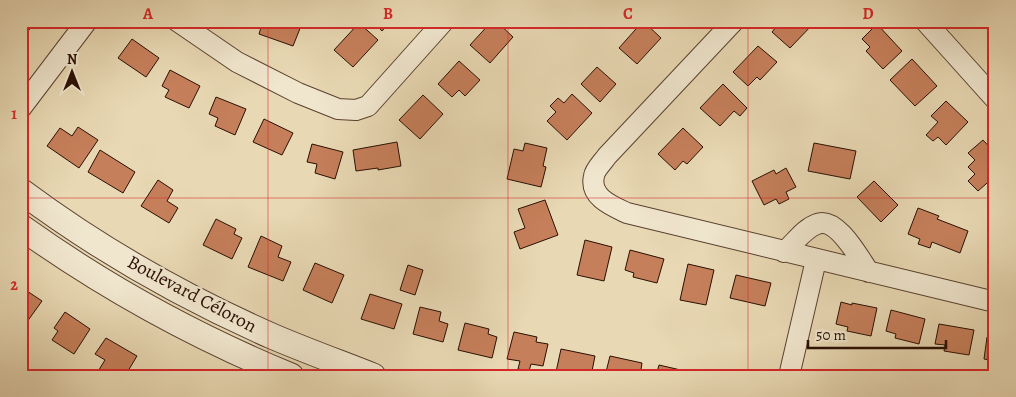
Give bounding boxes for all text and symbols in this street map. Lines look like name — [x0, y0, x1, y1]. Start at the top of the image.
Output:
text: A — [142, 3, 154, 25]
text: B — [383, 3, 393, 25]
text: C — [623, 3, 633, 25]
text: D — [862, 3, 874, 25]
north arrow — [48, 48, 98, 98]
text: N — [67, 50, 77, 69]
text: 1 — [11, 103, 17, 125]
street label: Boulevard Céloron — [123, 249, 261, 339]
text: 2 — [10, 274, 18, 296]
scale bar — [808, 317, 946, 349]
text: 50 m — [816, 325, 846, 345]

